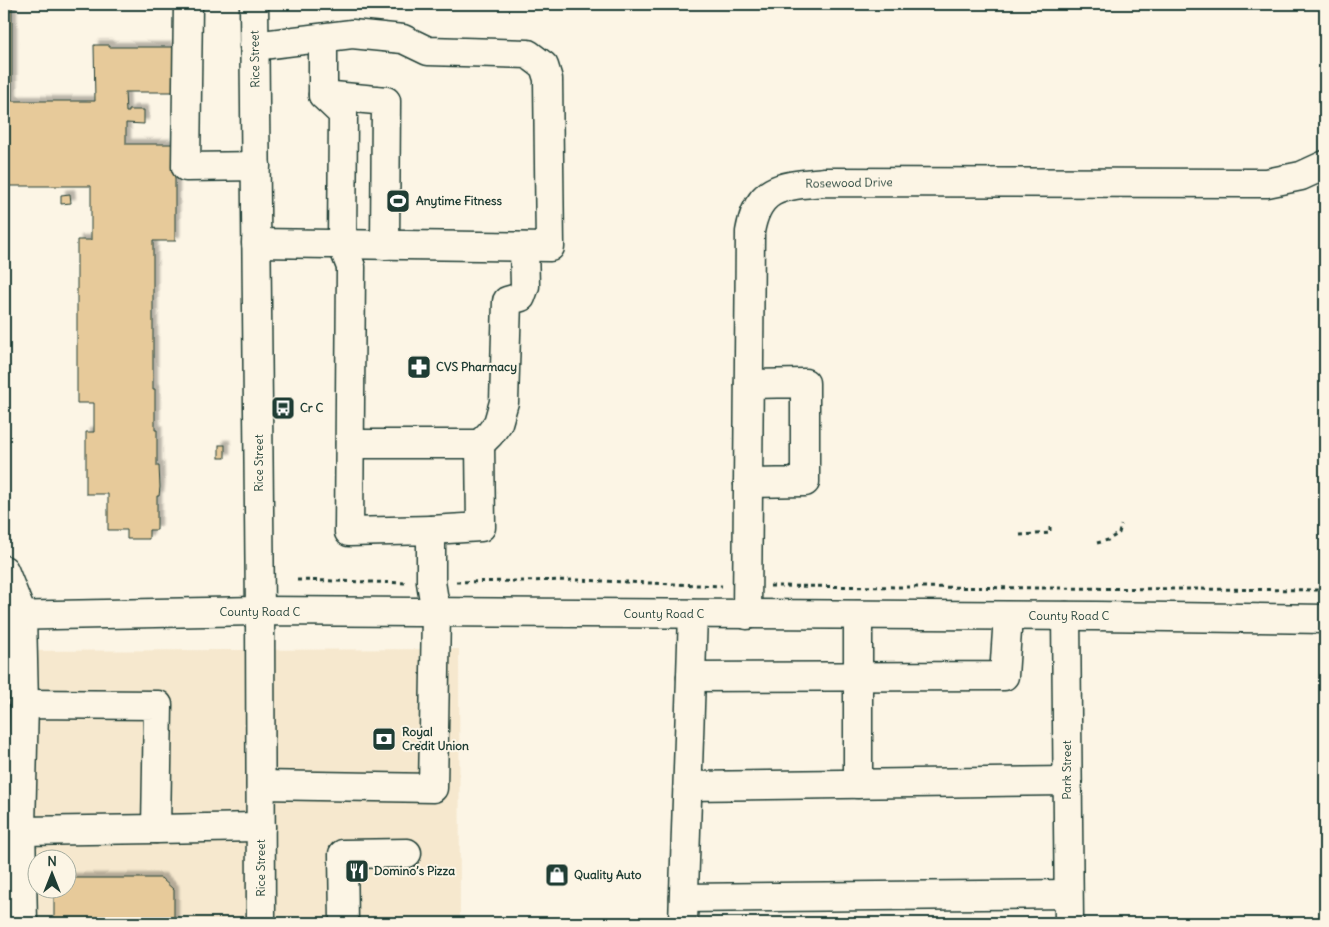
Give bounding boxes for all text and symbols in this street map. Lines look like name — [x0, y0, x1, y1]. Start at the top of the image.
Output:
street label: Rice Street — [246, 30, 263, 88]
street label: Rosewood Drive — [805, 174, 893, 191]
sports icon: Anytime Fitness — [385, 188, 411, 214]
place label: Anytime Fitness — [416, 193, 502, 209]
pharmacy icon: CVS Pharmacy — [406, 354, 432, 380]
place label: CVS Pharmacy — [436, 359, 517, 375]
bus stop icon: Cr C — [270, 395, 296, 421]
place label: Cr C — [300, 400, 324, 415]
street label: Rice Street — [251, 434, 266, 492]
street label: County Road C — [220, 604, 301, 619]
street label: County Road C — [624, 606, 705, 621]
street label: County Road C — [1029, 608, 1110, 623]
place label: Royal Credit Union — [402, 724, 469, 753]
bank icon: Royal Credit Union — [371, 726, 397, 752]
street label: Park Street — [1059, 740, 1074, 800]
street label: Rice Street — [253, 839, 268, 897]
north arrow — [28, 850, 78, 900]
text: N — [47, 852, 57, 870]
restaurant icon: Domino’s Pizza — [344, 858, 370, 884]
shop icon: Quality Auto — [544, 862, 570, 888]
place label: Domino’s Pizza — [374, 863, 455, 878]
place label: Quality Auto — [574, 867, 642, 883]

